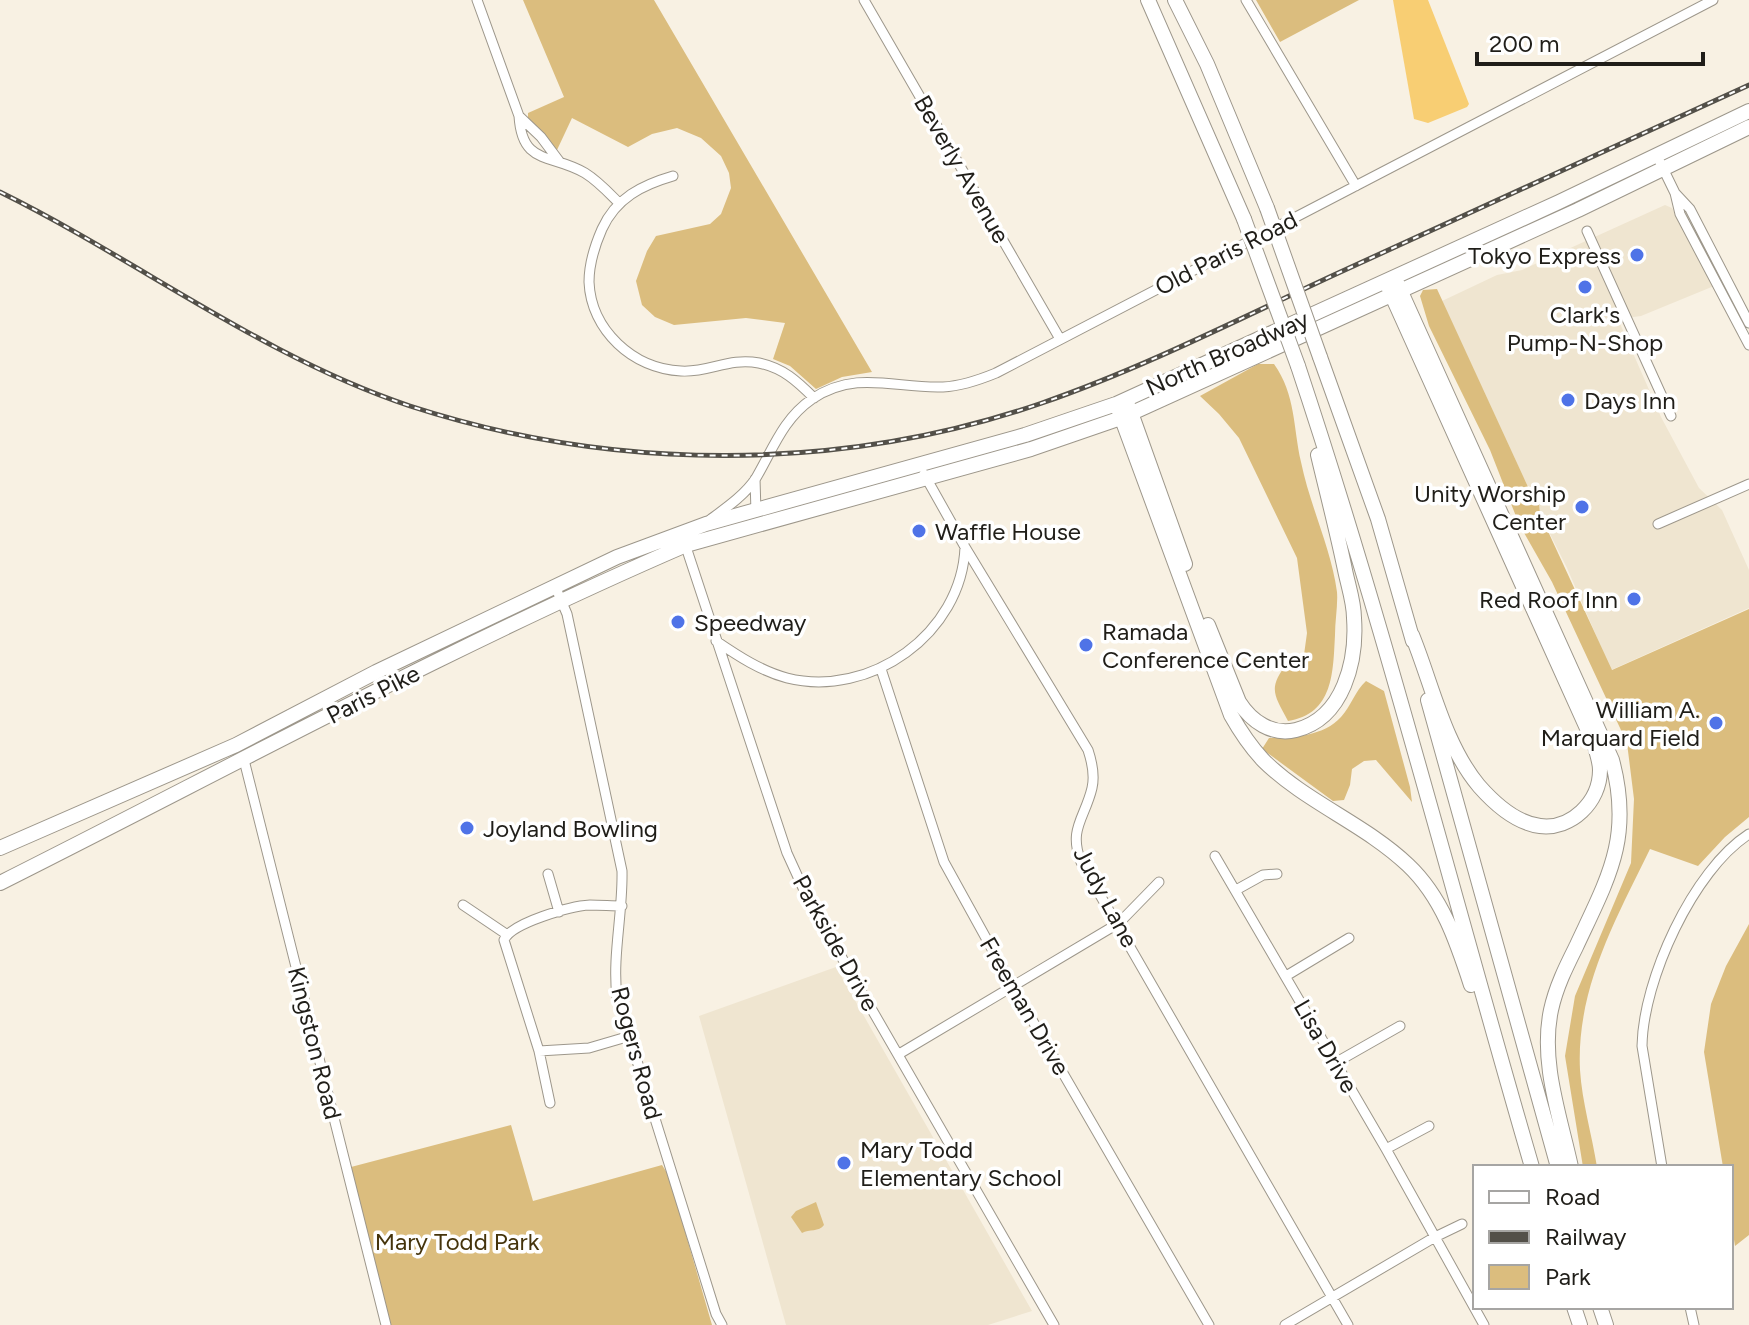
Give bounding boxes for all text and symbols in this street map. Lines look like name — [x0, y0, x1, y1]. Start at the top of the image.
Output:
scale bar — [1477, 16, 1703, 66]
text: 200 m — [1489, 29, 1560, 58]
street label: Beverly Avenue — [908, 90, 1016, 248]
street label: Old Paris Road — [1150, 205, 1302, 301]
place label: Tokyo Express — [1468, 241, 1621, 270]
marker: Tokyo Express — [1628, 246, 1646, 264]
marker: Clark's Pump-N-Shop — [1576, 278, 1594, 296]
place label: Clark's Pump-N-Shop — [1507, 300, 1663, 357]
street label: North Broadway — [1141, 304, 1313, 402]
place label: Days Inn — [1584, 386, 1676, 415]
marker: Days Inn — [1559, 391, 1577, 409]
place label: Unity Worship Center — [1414, 479, 1566, 536]
marker: Unity Worship Center — [1573, 498, 1591, 516]
place label: Waffle House — [935, 517, 1081, 546]
marker: Waffle House — [910, 522, 928, 540]
place label: Red Roof Inn — [1479, 585, 1618, 614]
marker: Red Roof Inn — [1625, 590, 1643, 608]
place label: Speedway — [694, 608, 807, 637]
marker: Speedway — [669, 613, 687, 631]
place label: Ramada Conference Center — [1102, 617, 1309, 674]
marker: Ramada Conference Center — [1077, 636, 1095, 654]
street label: Paris Pike — [322, 658, 424, 730]
place label: William A. Marquard Field — [1541, 695, 1700, 752]
marker: William A. Marquard Field — [1707, 714, 1725, 732]
place label: Joyland Bowling — [483, 814, 658, 843]
marker: Joyland Bowling — [458, 819, 476, 837]
street label: Judy Lane — [1067, 842, 1145, 952]
street label: Parkside Drive — [787, 870, 885, 1016]
street label: Freeman Drive — [974, 932, 1076, 1080]
street label: Kingston Road — [282, 964, 348, 1122]
street label: Rogers Road — [605, 983, 669, 1123]
street label: Lisa Drive — [1288, 994, 1364, 1098]
place label: Mary Todd Elementary School — [860, 1135, 1062, 1192]
marker: Mary Todd Elementary School — [835, 1154, 853, 1172]
legend — [1473, 1165, 1733, 1309]
text: Road — [1545, 1182, 1600, 1211]
text: Railway — [1545, 1222, 1627, 1251]
park label: Mary Todd Park — [375, 1227, 540, 1256]
text: Park — [1545, 1262, 1591, 1291]

